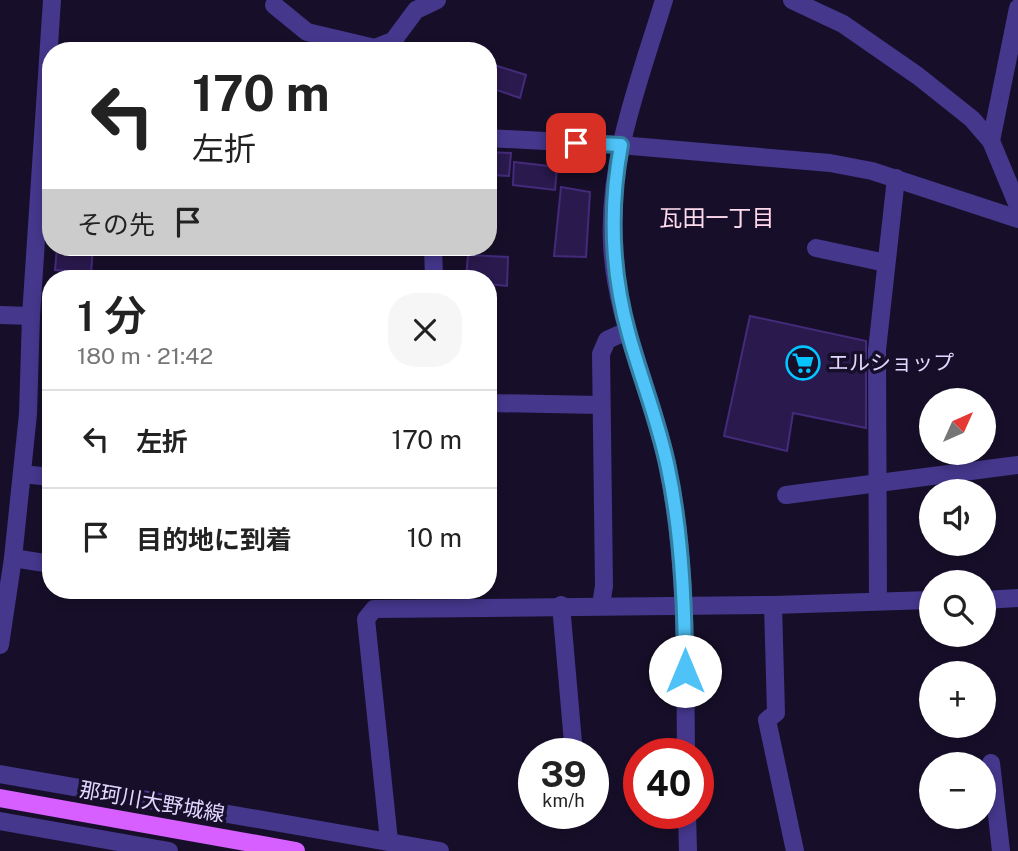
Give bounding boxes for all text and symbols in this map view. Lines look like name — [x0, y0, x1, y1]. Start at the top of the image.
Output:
text: 170 m — [192, 64, 330, 122]
icon: left — [77, 70, 168, 161]
pin — [546, 113, 606, 173]
icon: arrive — [557, 124, 595, 162]
text: 左折 — [192, 130, 256, 167]
icon: arrive — [169, 203, 207, 241]
district label: 瓦田一丁目 — [660, 204, 775, 231]
text: その先 — [77, 209, 155, 240]
text: 1 分 — [77, 291, 146, 340]
button: close — [388, 293, 462, 367]
text: 180 m · 21:42 — [77, 342, 213, 369]
supermarket icon: エルショップ — [784, 344, 822, 382]
place label: エルショップ — [828, 350, 954, 375]
north arrow — [919, 388, 996, 466]
map controls — [919, 388, 996, 829]
icon: left — [77, 420, 115, 458]
text: 170 m — [392, 424, 462, 455]
text: 左折 — [136, 426, 188, 457]
button: sound — [919, 479, 996, 556]
icon: arrive — [77, 518, 115, 556]
text: 10 m — [407, 522, 462, 553]
text: 目的地に到着 — [136, 524, 292, 555]
button: search — [919, 570, 996, 647]
position arrow — [648, 634, 722, 708]
button: + — [919, 661, 996, 738]
speed limit sign: 40 — [623, 738, 714, 829]
button: − — [919, 752, 996, 829]
text: 39 — [540, 754, 587, 795]
street label: 那珂川大野城線 — [78, 776, 227, 827]
text: km/h — [542, 790, 585, 811]

